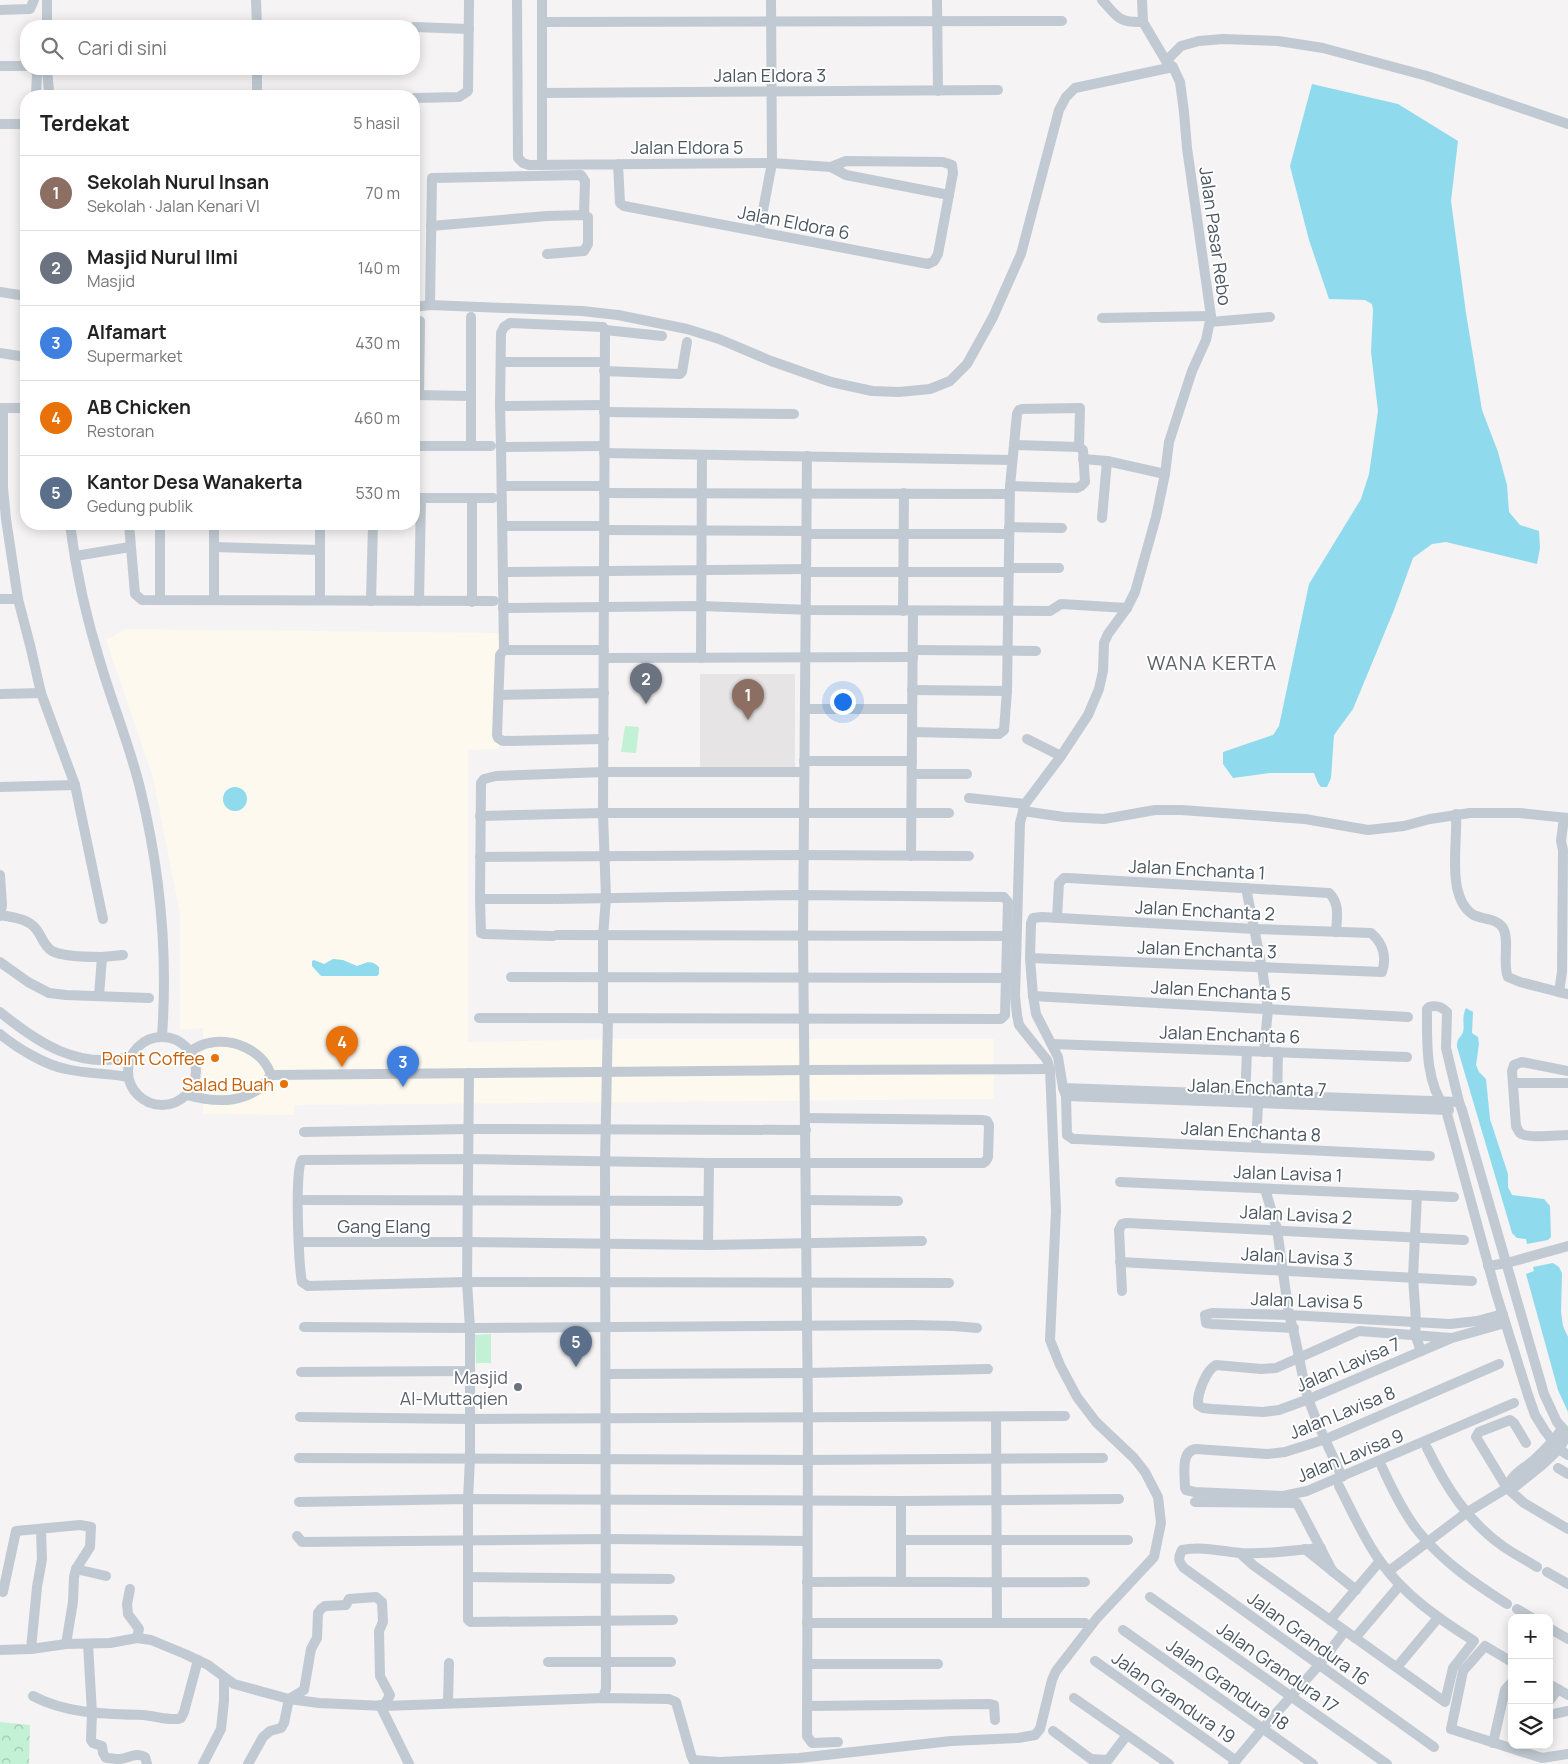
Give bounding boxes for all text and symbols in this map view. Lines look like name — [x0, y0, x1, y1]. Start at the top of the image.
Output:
search box — [20, 20, 420, 75]
icon: search — [38, 34, 66, 62]
text: Cari di sini — [78, 35, 167, 61]
street label: Jalan Eldora 3 — [714, 63, 826, 87]
text: Terdekat — [40, 109, 130, 137]
text: 5 hasil — [353, 112, 400, 134]
street label: Jalan Eldora 5 — [631, 135, 743, 159]
street label: Jalan Pasar Rebo — [1194, 165, 1238, 307]
text: Sekolah Nurul Insan — [87, 169, 269, 195]
text: 1 — [52, 182, 60, 204]
text: 70 m — [365, 182, 400, 204]
text: Sekolah · Jalan Kenari VI — [87, 195, 260, 217]
street label: Jalan Eldora 6 — [736, 199, 852, 245]
text: Masjid Nurul Ilmi — [87, 244, 238, 270]
text: 2 — [51, 257, 61, 279]
text: 140 m — [358, 257, 400, 279]
text: Masjid — [87, 270, 135, 292]
text: Alfamart — [87, 319, 167, 345]
text: 3 — [51, 332, 61, 354]
text: 430 m — [355, 332, 400, 354]
text: Supermarket — [87, 345, 183, 367]
text: AB Chicken — [87, 394, 191, 420]
text: 4 — [51, 407, 61, 429]
text: 460 m — [354, 407, 400, 429]
text: Restoran — [87, 420, 154, 442]
text: Kantor Desa Wanakerta — [87, 469, 302, 495]
text: 5 — [51, 482, 61, 504]
text: 530 m — [355, 482, 400, 504]
text: Gedung publik — [87, 495, 193, 517]
district label: WANA KERTA — [1147, 649, 1277, 676]
pin: 2 — [630, 663, 662, 704]
pin: 1 — [732, 679, 764, 720]
your location — [830, 689, 856, 715]
street label: Jalan Enchanta 1 — [1128, 853, 1266, 885]
street label: Jalan Enchanta 2 — [1134, 894, 1276, 926]
street label: Jalan Enchanta 3 — [1137, 935, 1277, 963]
street label: Jalan Enchanta 5 — [1150, 974, 1292, 1006]
street label: Jalan Enchanta 6 — [1159, 1020, 1301, 1048]
pin: 4 — [326, 1026, 358, 1067]
place label: Point Coffee — [102, 1046, 205, 1070]
pin: 3 — [387, 1046, 419, 1087]
marker: Point Coffee — [209, 1052, 221, 1064]
place label: Salad Buah — [182, 1072, 274, 1096]
street label: Jalan Enchanta 7 — [1187, 1073, 1327, 1101]
marker: Salad Buah — [278, 1078, 290, 1090]
street label: Jalan Enchanta 8 — [1180, 1115, 1322, 1147]
street label: Jalan Lavisa 1 — [1233, 1159, 1343, 1187]
street label: Jalan Lavisa 2 — [1239, 1199, 1353, 1229]
street label: Gang Elang — [337, 1214, 431, 1238]
street label: Jalan Lavisa 3 — [1240, 1241, 1354, 1271]
street label: Jalan Lavisa 5 — [1250, 1286, 1364, 1314]
pin: 5 — [560, 1326, 592, 1367]
street label: Jalan Lavisa 7 — [1292, 1331, 1404, 1397]
place label: Masjid Al-Muttaqien — [400, 1365, 508, 1410]
street label: Jalan Lavisa 8 — [1285, 1380, 1399, 1444]
marker: Masjid Al-Muttaqien — [512, 1381, 524, 1393]
street label: Jalan Lavisa 9 — [1293, 1423, 1407, 1487]
street label: Jalan Grandura 16 — [1243, 1586, 1375, 1690]
map controls — [1508, 1614, 1553, 1749]
button: + — [1508, 1614, 1553, 1659]
street label: Jalan Grandura 17 — [1212, 1616, 1344, 1718]
street label: Jalan Grandura 18 — [1162, 1633, 1294, 1735]
street label: Jalan Grandura 19 — [1107, 1645, 1241, 1749]
button: − — [1508, 1659, 1553, 1704]
button: layers — [1508, 1704, 1553, 1749]

